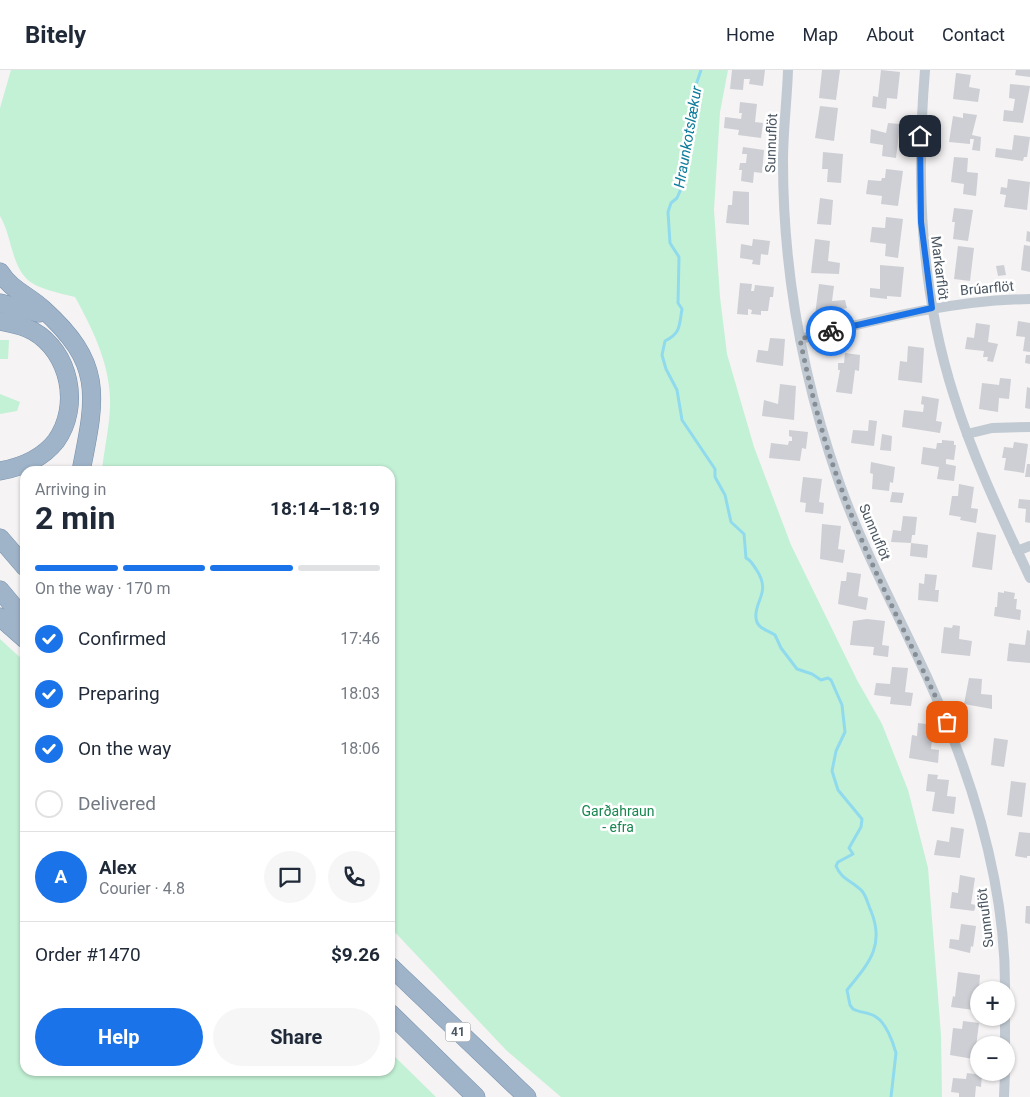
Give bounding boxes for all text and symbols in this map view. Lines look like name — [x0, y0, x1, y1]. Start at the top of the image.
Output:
text: Bitely — [25, 21, 86, 49]
text: Home — [726, 24, 775, 45]
text: Map — [803, 24, 838, 45]
text: About — [866, 24, 914, 45]
text: Contact — [942, 24, 1005, 45]
water label: Hraunkotslækur — [670, 84, 706, 189]
street label: Sunnuflöt — [762, 112, 780, 173]
pin — [899, 115, 941, 157]
icon: home — [906, 122, 934, 150]
street label: Markarflöt — [928, 235, 952, 301]
street label: Brúarflöt — [959, 278, 1015, 298]
courier — [806, 306, 856, 356]
icon: bike — [817, 317, 845, 345]
text: Arriving in — [35, 480, 106, 499]
text: 18:14–18:19 — [270, 497, 380, 520]
text: 2 min — [35, 499, 115, 537]
street label: Sunnuflöt — [856, 501, 894, 563]
text: On the way · 170 m — [35, 579, 171, 598]
icon: check — [35, 625, 63, 653]
text: Confirmed — [78, 627, 166, 650]
text: 17:46 — [340, 629, 380, 648]
icon: check — [35, 680, 63, 708]
text: Preparing — [78, 682, 160, 705]
text: 18:03 — [340, 684, 380, 703]
pin — [926, 701, 968, 743]
icon: bag — [933, 708, 961, 736]
icon: check — [35, 735, 63, 763]
text: On the way — [78, 737, 171, 760]
text: 18:06 — [340, 739, 380, 758]
text: Delivered — [78, 792, 156, 815]
park label: Garðahraun - efra — [582, 803, 654, 835]
button: chat — [264, 851, 316, 903]
button: phone — [328, 851, 380, 903]
text: Alex — [99, 856, 137, 879]
text: A — [55, 865, 67, 888]
text: Courier · 4.8 — [99, 879, 185, 898]
street label: Sunnuflöt — [973, 887, 997, 949]
text: Order #1470 — [35, 943, 141, 966]
text: $9.26 — [331, 943, 380, 966]
map controls — [970, 981, 1015, 1081]
button: + — [970, 981, 1015, 1026]
button: Help — [35, 1008, 203, 1066]
button: Share — [213, 1008, 380, 1066]
road number: 41 — [446, 1022, 470, 1042]
button: − — [970, 1036, 1015, 1081]

